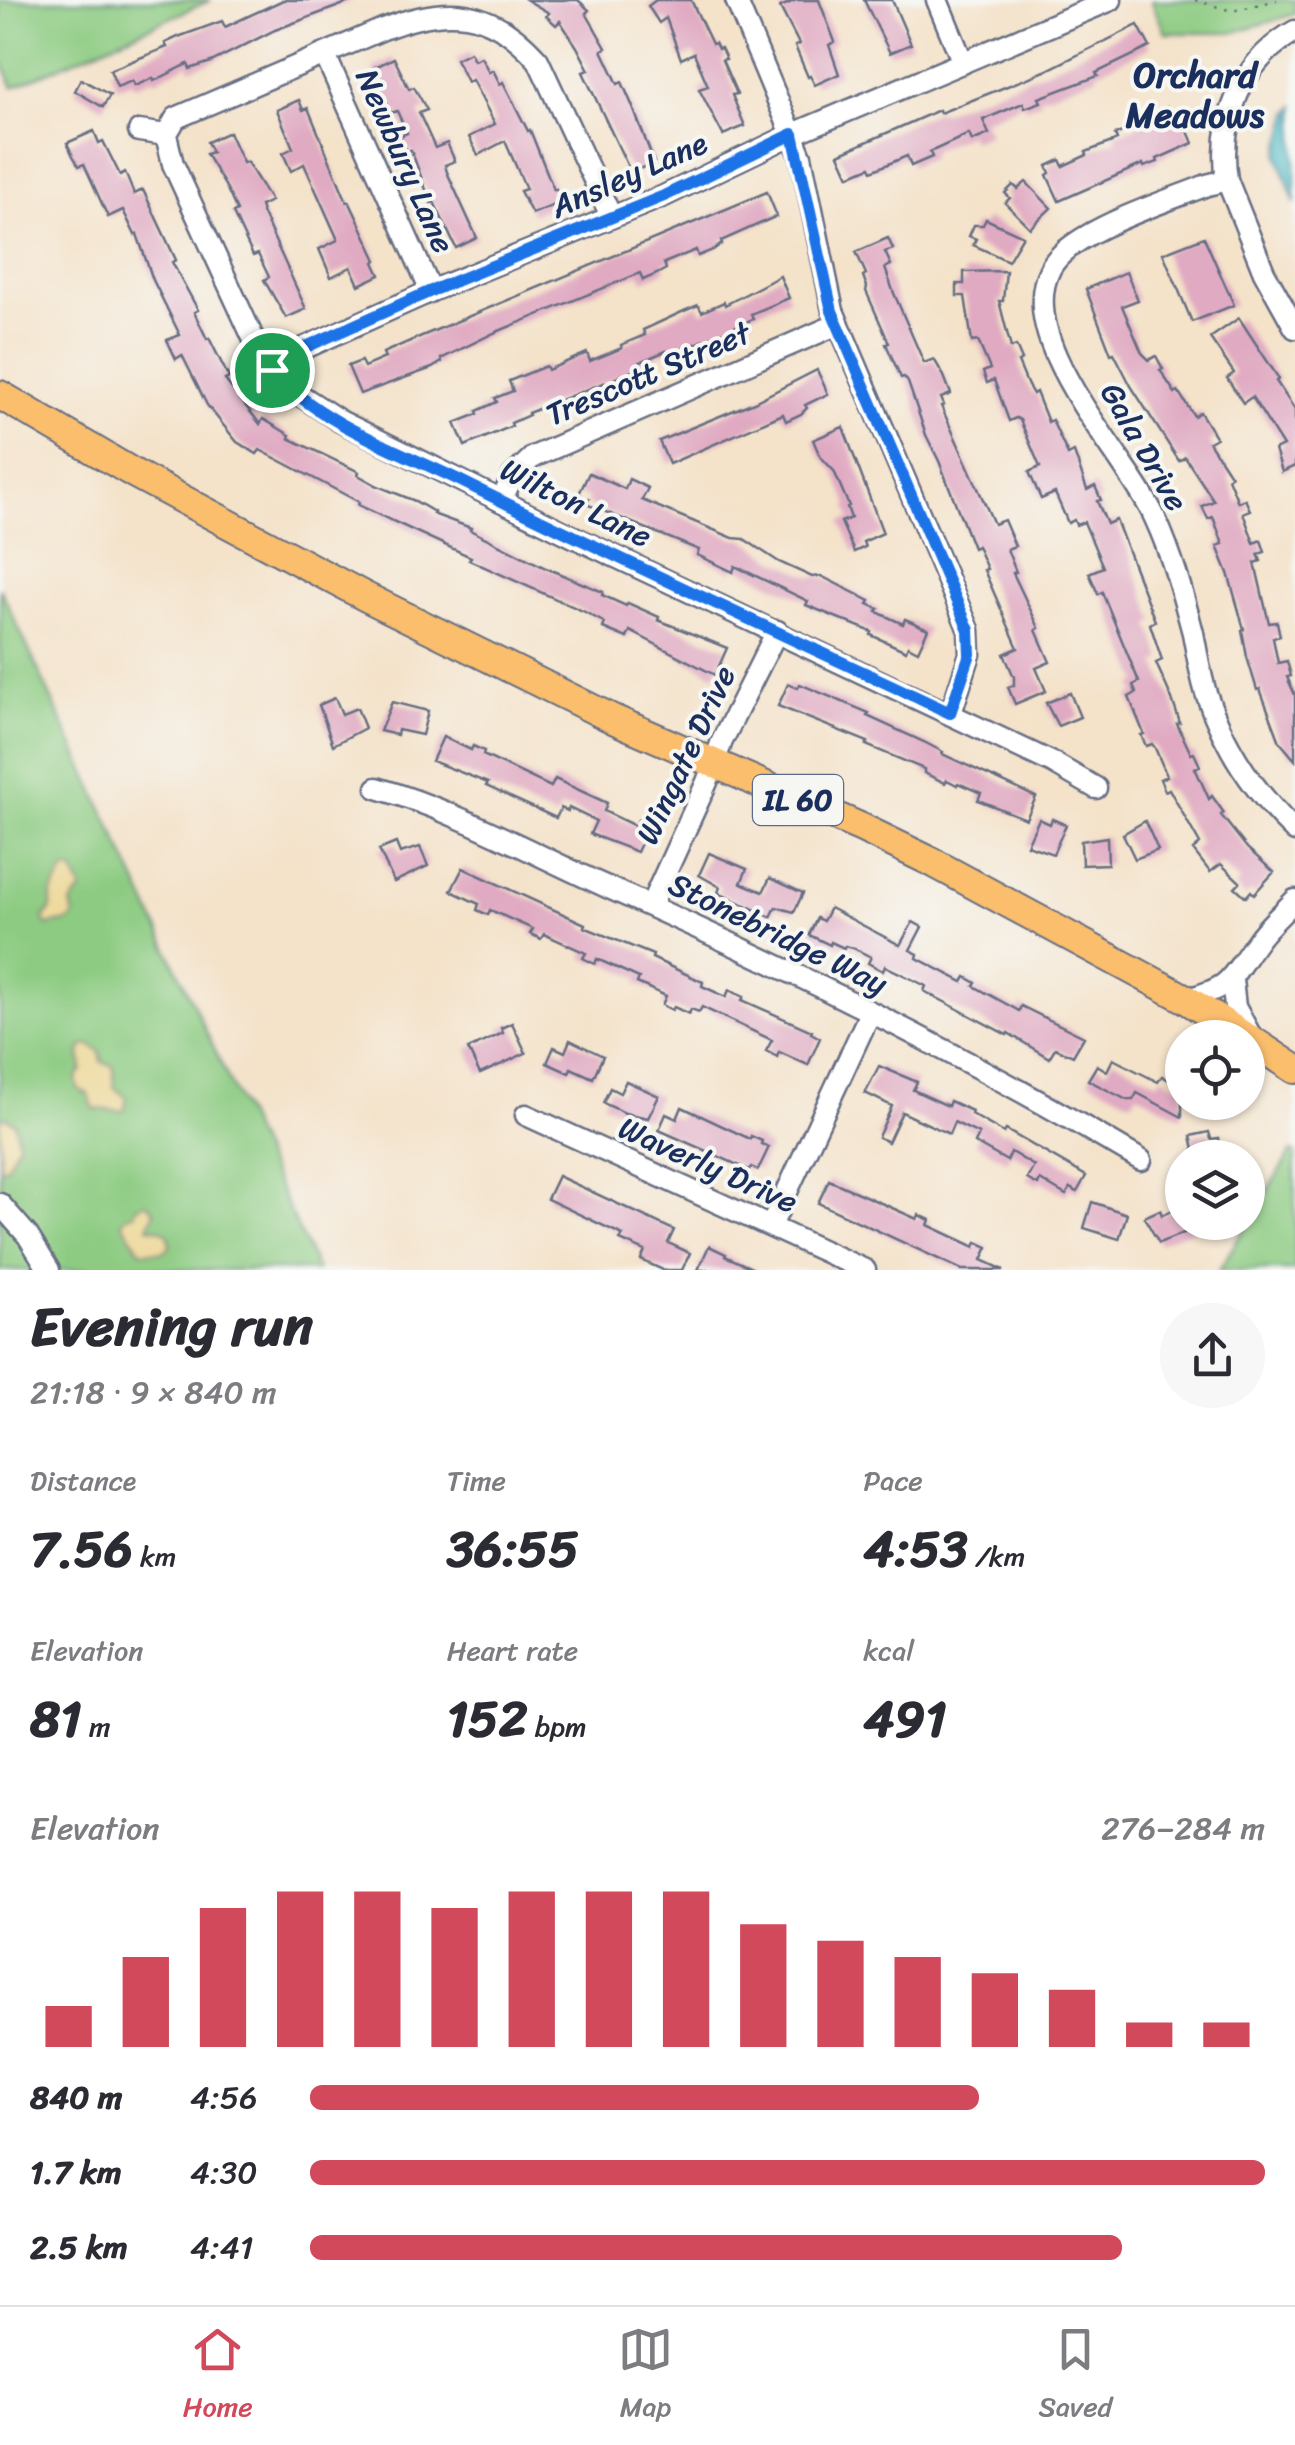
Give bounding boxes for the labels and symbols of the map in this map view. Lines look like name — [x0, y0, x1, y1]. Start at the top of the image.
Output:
district label: Orchard Meadows — [1125, 44, 1265, 146]
street label: Newbury Lane — [339, 59, 471, 263]
street label: Ansley Lane — [540, 115, 717, 235]
street label: Trescott Street — [536, 305, 761, 443]
pin — [230, 328, 315, 413]
street label: Gala Drive — [1084, 371, 1204, 523]
street label: Wilton Lane — [490, 442, 662, 564]
street label: Wingate Drive — [620, 656, 752, 854]
road number: IL 60 — [753, 775, 843, 825]
street label: Stonebridge Way — [658, 856, 898, 1012]
street label: Waverly Drive — [609, 1100, 807, 1230]

